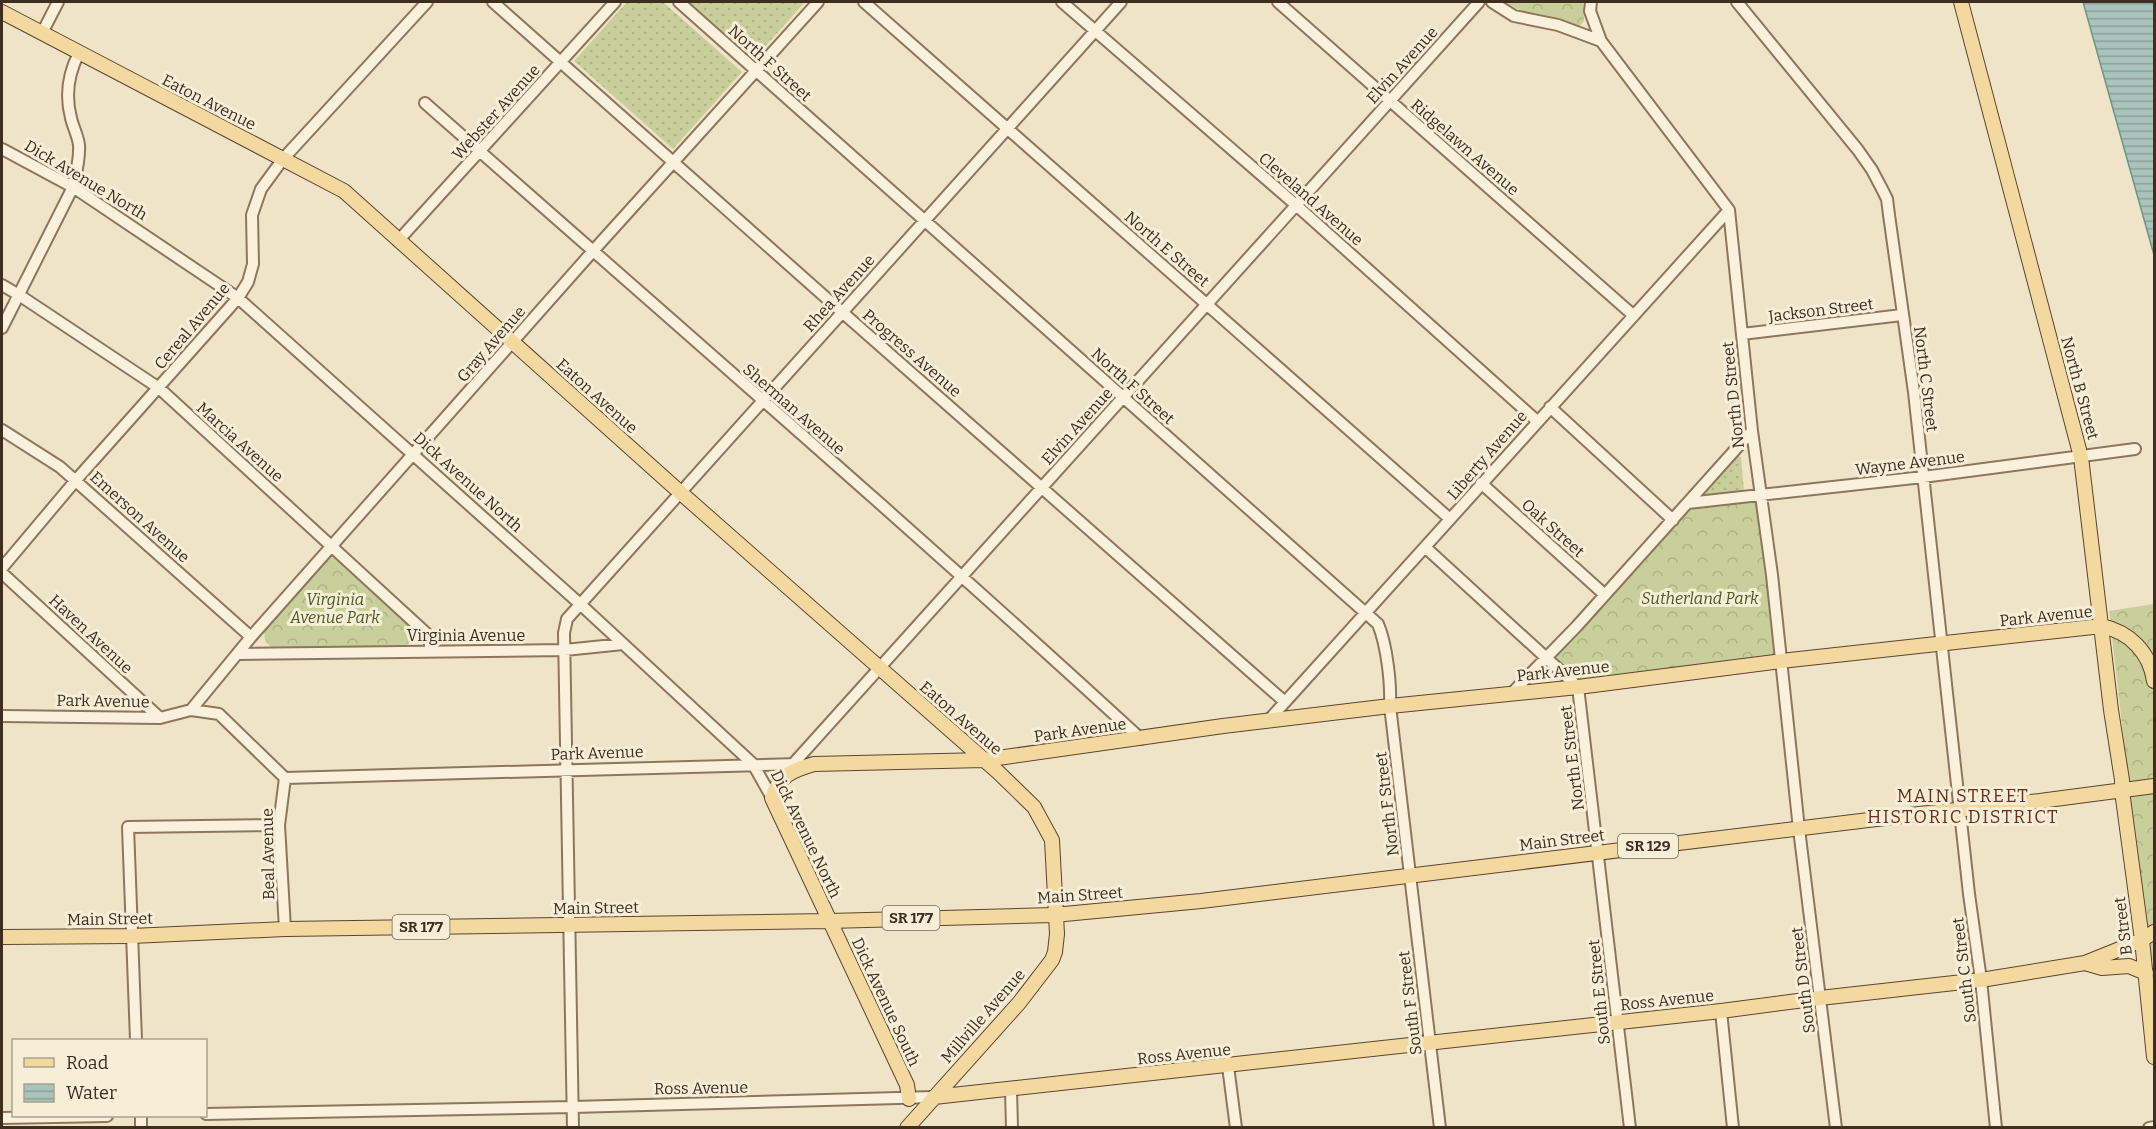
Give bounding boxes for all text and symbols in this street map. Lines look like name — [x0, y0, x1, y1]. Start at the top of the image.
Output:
street label: North F Street — [725, 21, 815, 105]
street label: Elvin Avenue — [1363, 23, 1441, 107]
street label: Webster Avenue — [448, 60, 544, 164]
street label: Eaton Avenue — [159, 70, 259, 134]
street label: Ridgelawn Avenue — [1407, 95, 1523, 199]
street label: Dick Avenue North — [21, 136, 151, 224]
street label: Cleveland Avenue — [1255, 149, 1367, 249]
street label: North E Street — [1121, 207, 1213, 291]
street label: Rhea Avenue — [799, 250, 879, 336]
street label: Cereal Avenue — [150, 279, 234, 373]
street label: Jackson Street — [1766, 294, 1875, 326]
street label: Gray Avenue — [453, 302, 529, 386]
street label: Progress Avenue — [859, 305, 965, 401]
street label: North C Street — [1910, 325, 1942, 433]
street label: North B Street — [2057, 334, 2103, 442]
street label: North D Street — [1718, 340, 1748, 449]
street label: North F Street — [1088, 344, 1178, 428]
street label: Eaton Avenue — [552, 355, 642, 437]
street label: Sherman Avenue — [739, 360, 849, 458]
street label: Elvin Avenue — [1038, 384, 1116, 468]
street label: Marcia Avenue — [193, 398, 287, 486]
street label: Liberty Avenue — [1443, 407, 1531, 503]
street label: Dick Avenue North — [410, 428, 526, 536]
street label: Wayne Avenue — [1854, 447, 1966, 479]
street label: Emerson Avenue — [86, 467, 194, 567]
street label: Oak Street — [1518, 495, 1588, 561]
park label: Sutherland Park — [1641, 589, 1759, 608]
street label: Haven Avenue — [45, 590, 137, 678]
park label: Virginia Avenue Park — [289, 590, 380, 627]
street label: Park Avenue — [1999, 602, 2093, 630]
street label: Virginia Avenue — [407, 626, 525, 645]
street label: Park Avenue — [1516, 657, 1610, 685]
street label: Eaton Avenue — [916, 677, 1006, 759]
street label: Park Avenue — [56, 691, 150, 711]
street label: North E Street — [1556, 704, 1588, 812]
street label: Park Avenue — [1033, 714, 1127, 746]
street label: Park Avenue — [550, 742, 644, 764]
street label: North F Street — [1371, 751, 1403, 857]
street label: Dick Avenue North — [767, 767, 845, 901]
district label: MAIN STREET HISTORIC DISTRICT — [1867, 785, 2059, 828]
street label: Beal Avenue — [258, 808, 278, 900]
street label: Main Street — [1518, 825, 1606, 855]
road number: SR 129 — [1618, 834, 1678, 858]
street label: Main Street — [1036, 883, 1124, 907]
street label: B Street — [2110, 896, 2136, 956]
street label: Main Street — [553, 898, 639, 918]
road number: SR 177 — [882, 906, 940, 930]
street label: Main Street — [67, 909, 153, 929]
road number: SR 177 — [392, 915, 450, 939]
street label: South C Street — [1948, 916, 1980, 1024]
street label: South D Street — [1787, 925, 1819, 1034]
street label: Dick Avenue South — [848, 935, 924, 1069]
street label: South E Street — [1584, 938, 1614, 1046]
street label: South F Street — [1394, 950, 1426, 1056]
street label: Millville Avenue — [937, 965, 1029, 1067]
street label: Ross Avenue — [1619, 986, 1715, 1014]
legend — [12, 1039, 207, 1117]
street label: Ross Avenue — [1136, 1040, 1232, 1068]
text: Road — [66, 1052, 109, 1074]
street label: Ross Avenue — [654, 1078, 748, 1098]
text: Water — [66, 1082, 117, 1104]

